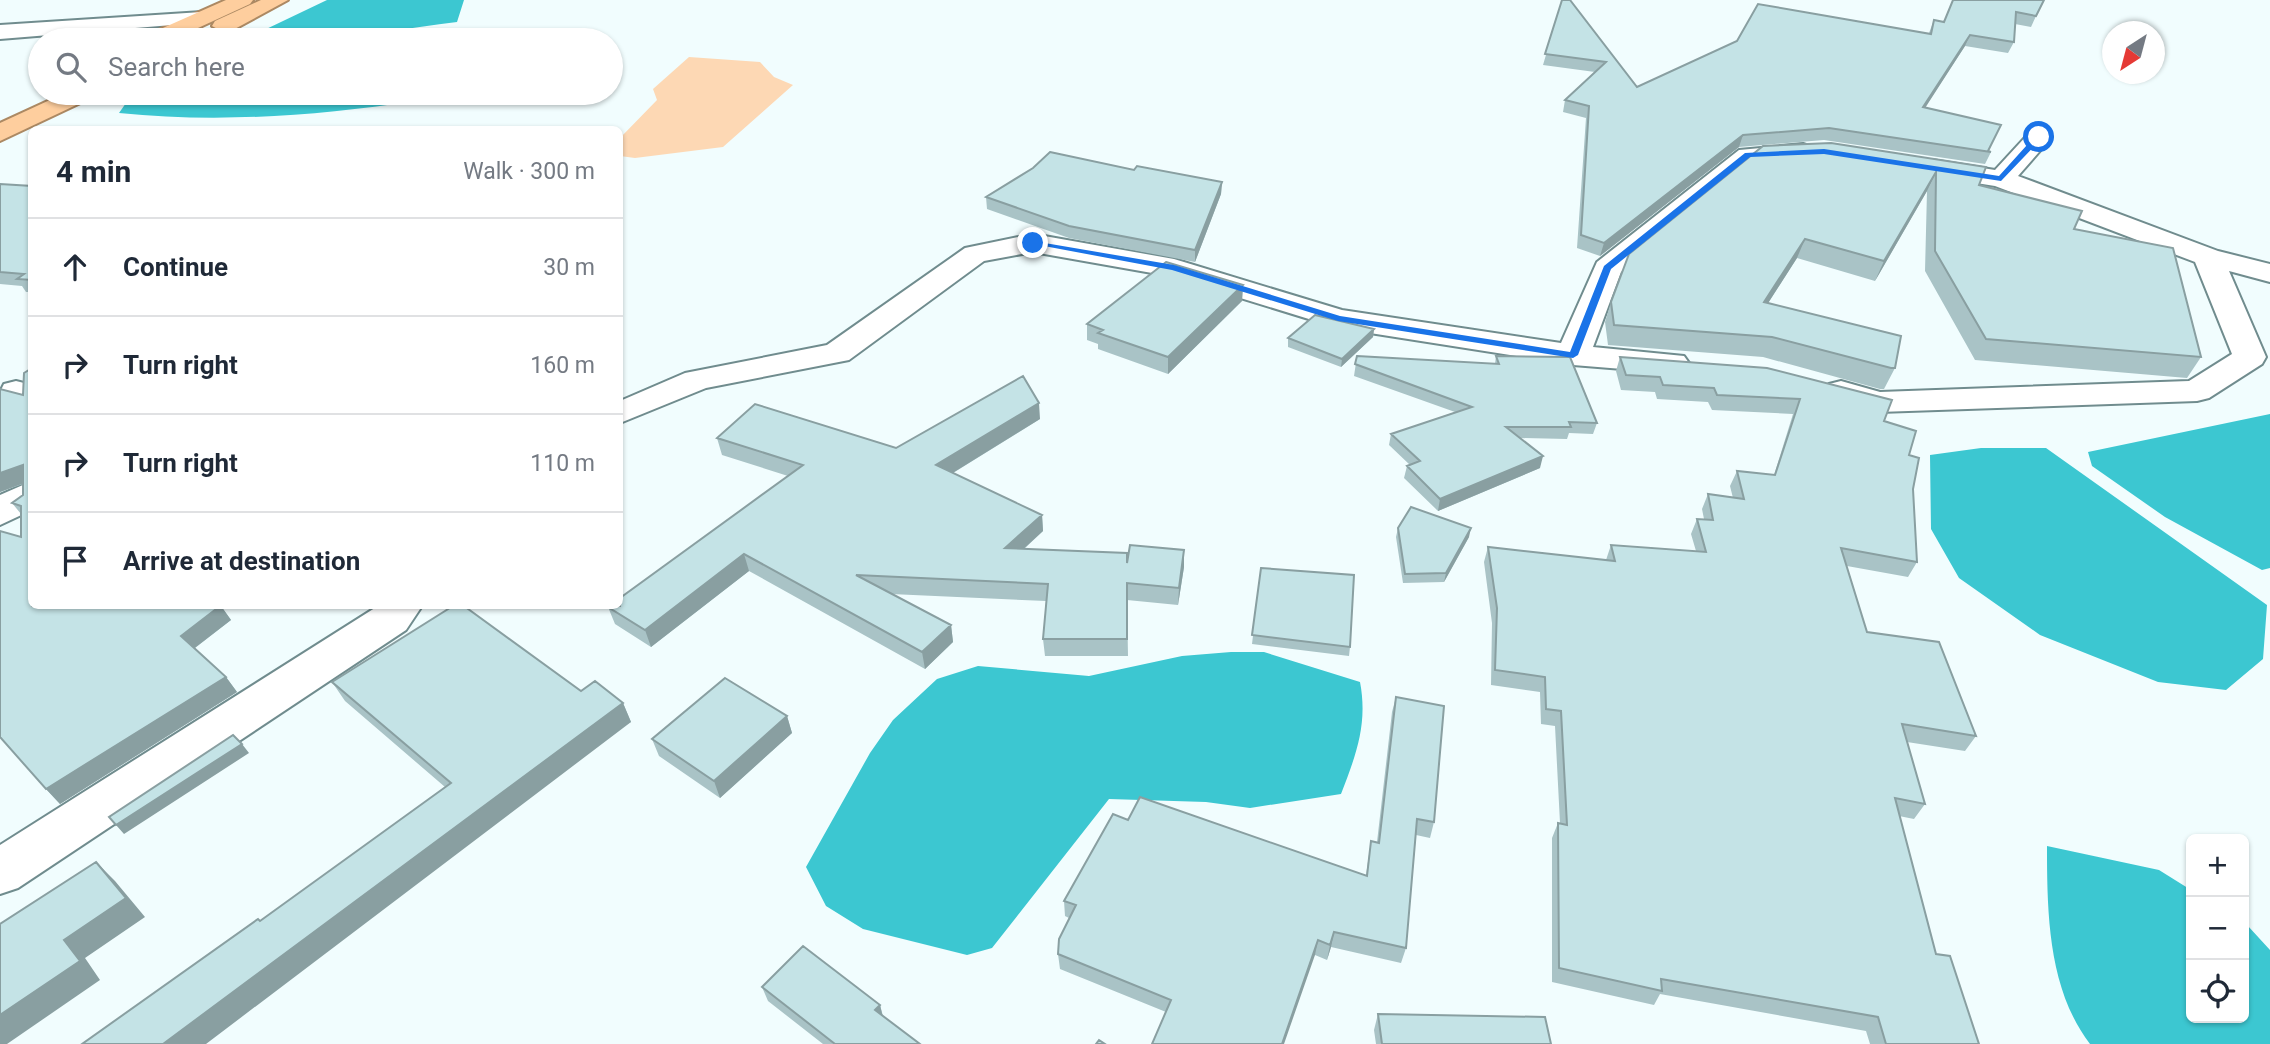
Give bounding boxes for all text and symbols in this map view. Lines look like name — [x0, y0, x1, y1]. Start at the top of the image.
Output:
north arrow — [2102, 21, 2165, 84]
search box — [28, 28, 623, 105]
icon: search — [52, 48, 90, 86]
text: Search here — [108, 52, 245, 82]
route start — [2023, 121, 2054, 152]
text: 4 min — [56, 154, 131, 189]
text: Walk · 300 m — [463, 158, 595, 185]
route end — [1017, 227, 1048, 258]
icon: ahead — [56, 248, 94, 286]
text: Continue — [123, 252, 228, 282]
text: 30 m — [543, 254, 595, 281]
icon: right — [56, 346, 94, 384]
text: Turn right — [123, 350, 238, 380]
text: 160 m — [530, 352, 595, 379]
icon: right — [56, 444, 94, 482]
text: Turn right — [123, 448, 238, 478]
text: 110 m — [530, 450, 595, 477]
icon: arrive — [56, 542, 94, 580]
text: Arrive at destination — [123, 546, 360, 576]
map controls — [2186, 834, 2249, 1023]
button: + — [2186, 834, 2249, 897]
button: − — [2186, 897, 2249, 960]
button: locate — [2186, 960, 2249, 1023]

